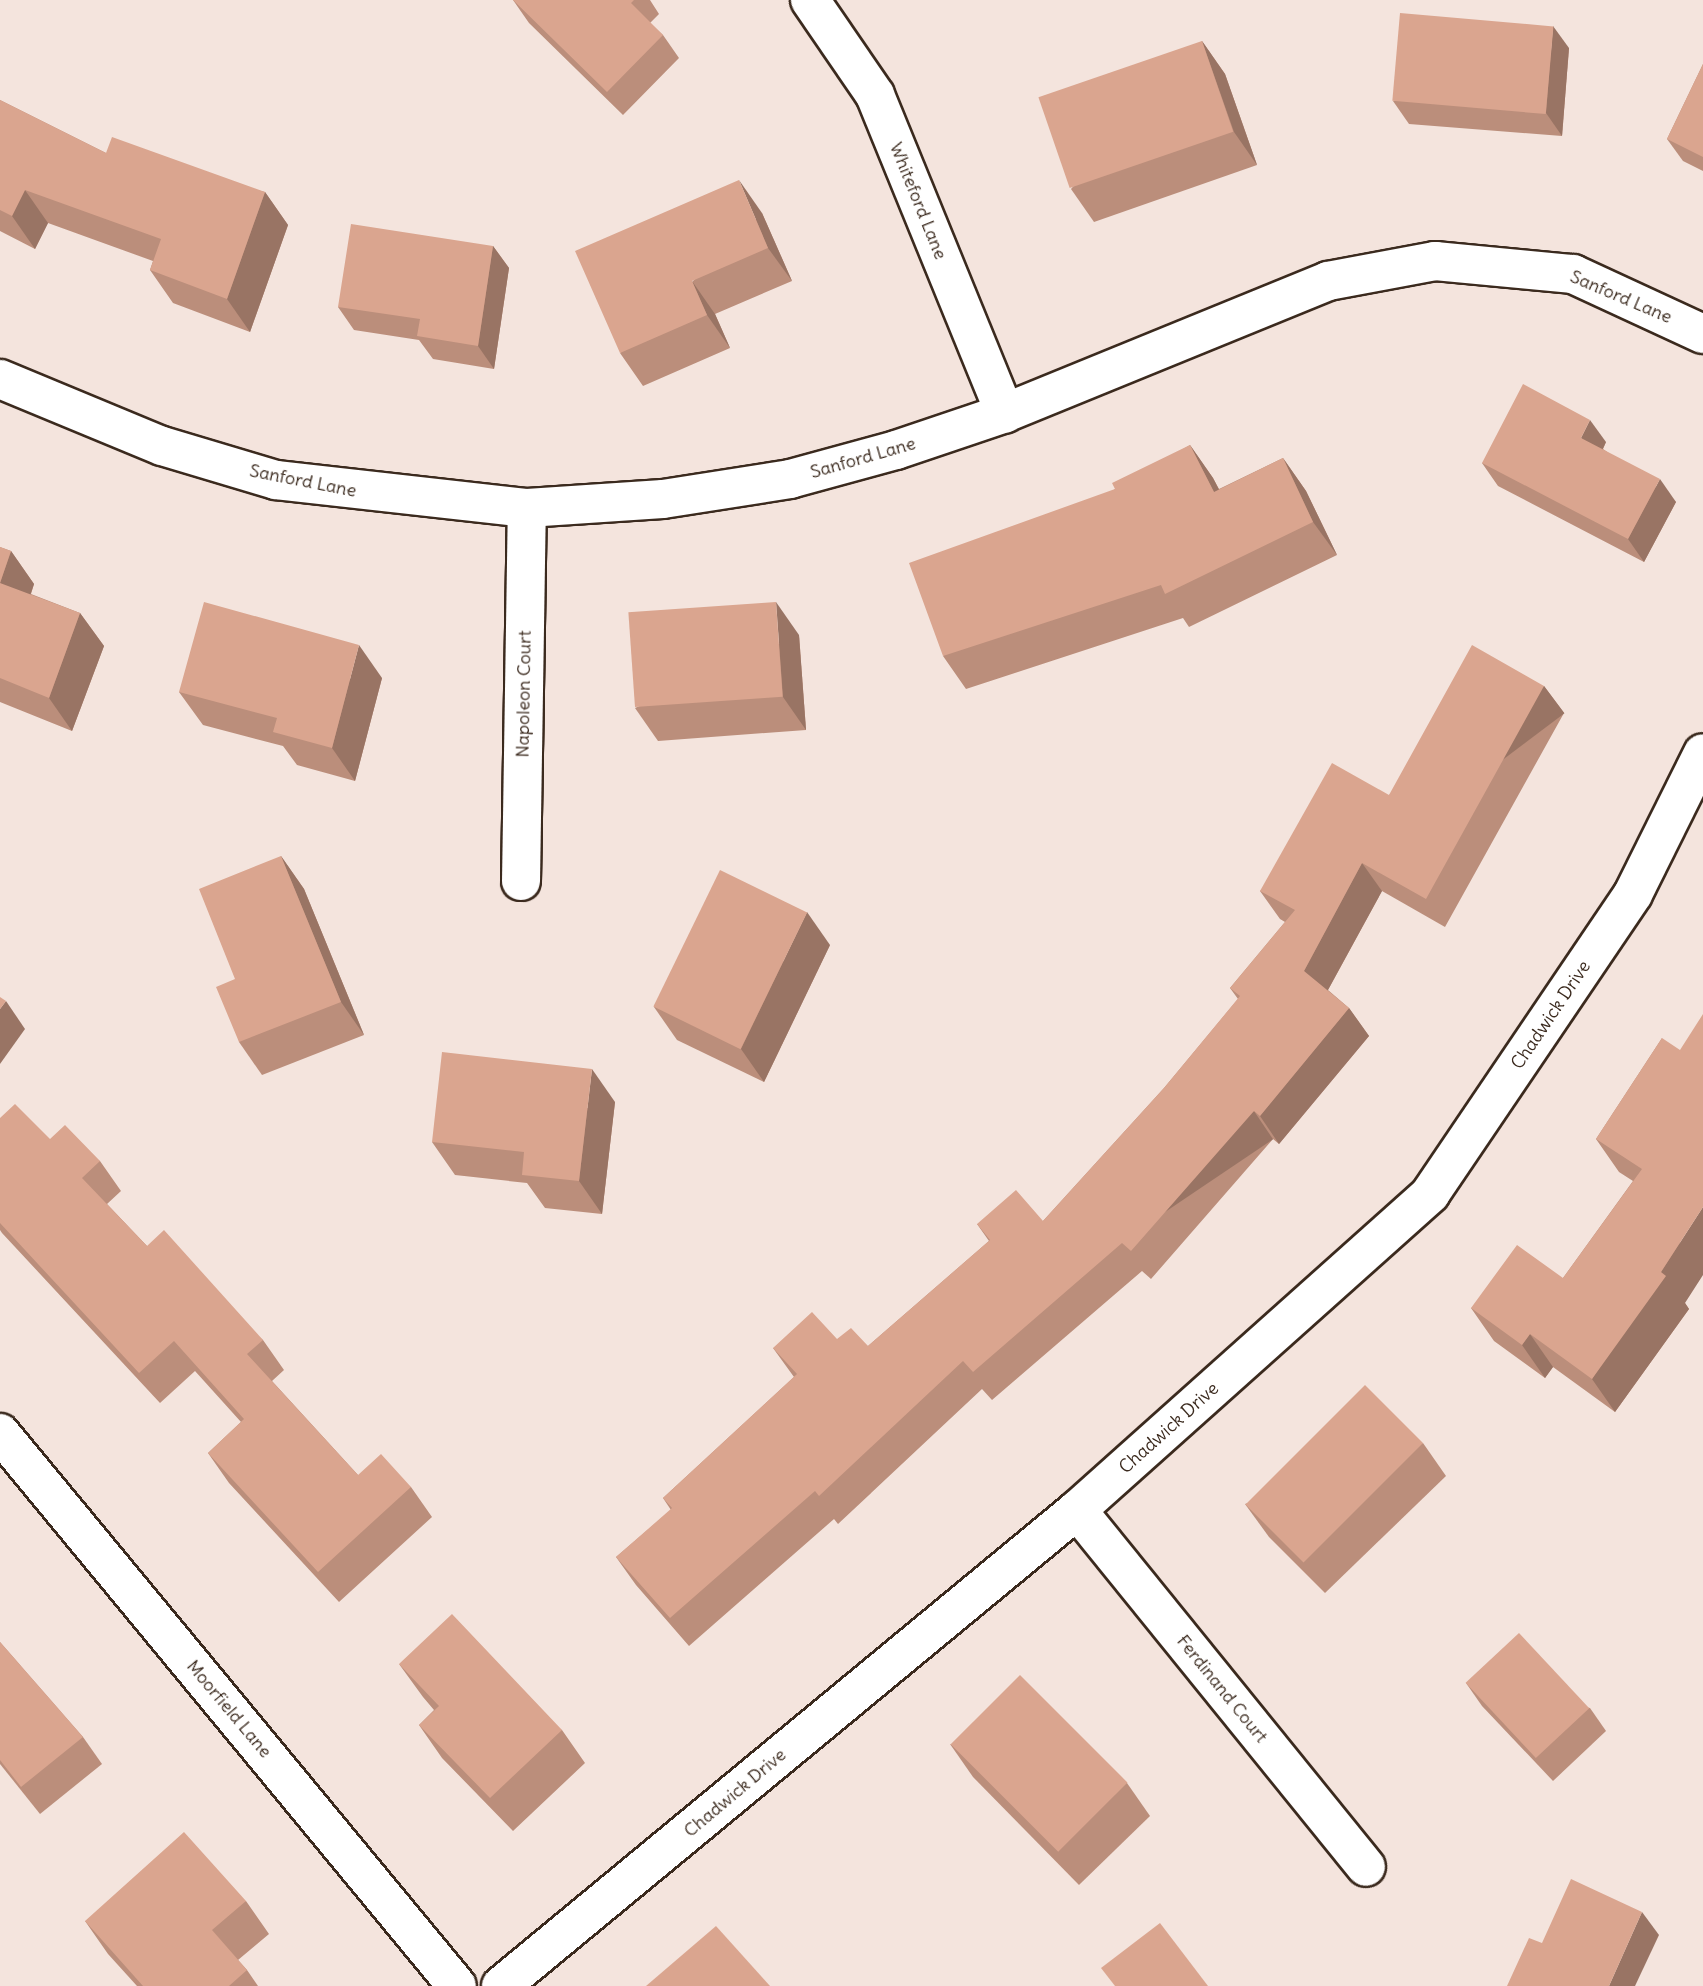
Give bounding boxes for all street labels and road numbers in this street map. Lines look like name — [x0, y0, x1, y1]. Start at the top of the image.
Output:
street label: Whiteford Lane — [885, 139, 951, 263]
street label: Sanford Lane — [1567, 266, 1675, 328]
street label: Sanford Lane — [808, 433, 918, 483]
street label: Sanford Lane — [248, 460, 358, 502]
street label: Napoleon Court — [512, 630, 536, 758]
street label: Chadwick Drive — [1507, 957, 1595, 1073]
street label: Chadwick Drive — [1115, 1378, 1223, 1478]
street label: Ferdinand Court — [1172, 1631, 1272, 1747]
street label: Moorfield Lane — [182, 1656, 276, 1762]
street label: Chadwick Drive — [680, 1744, 790, 1842]

